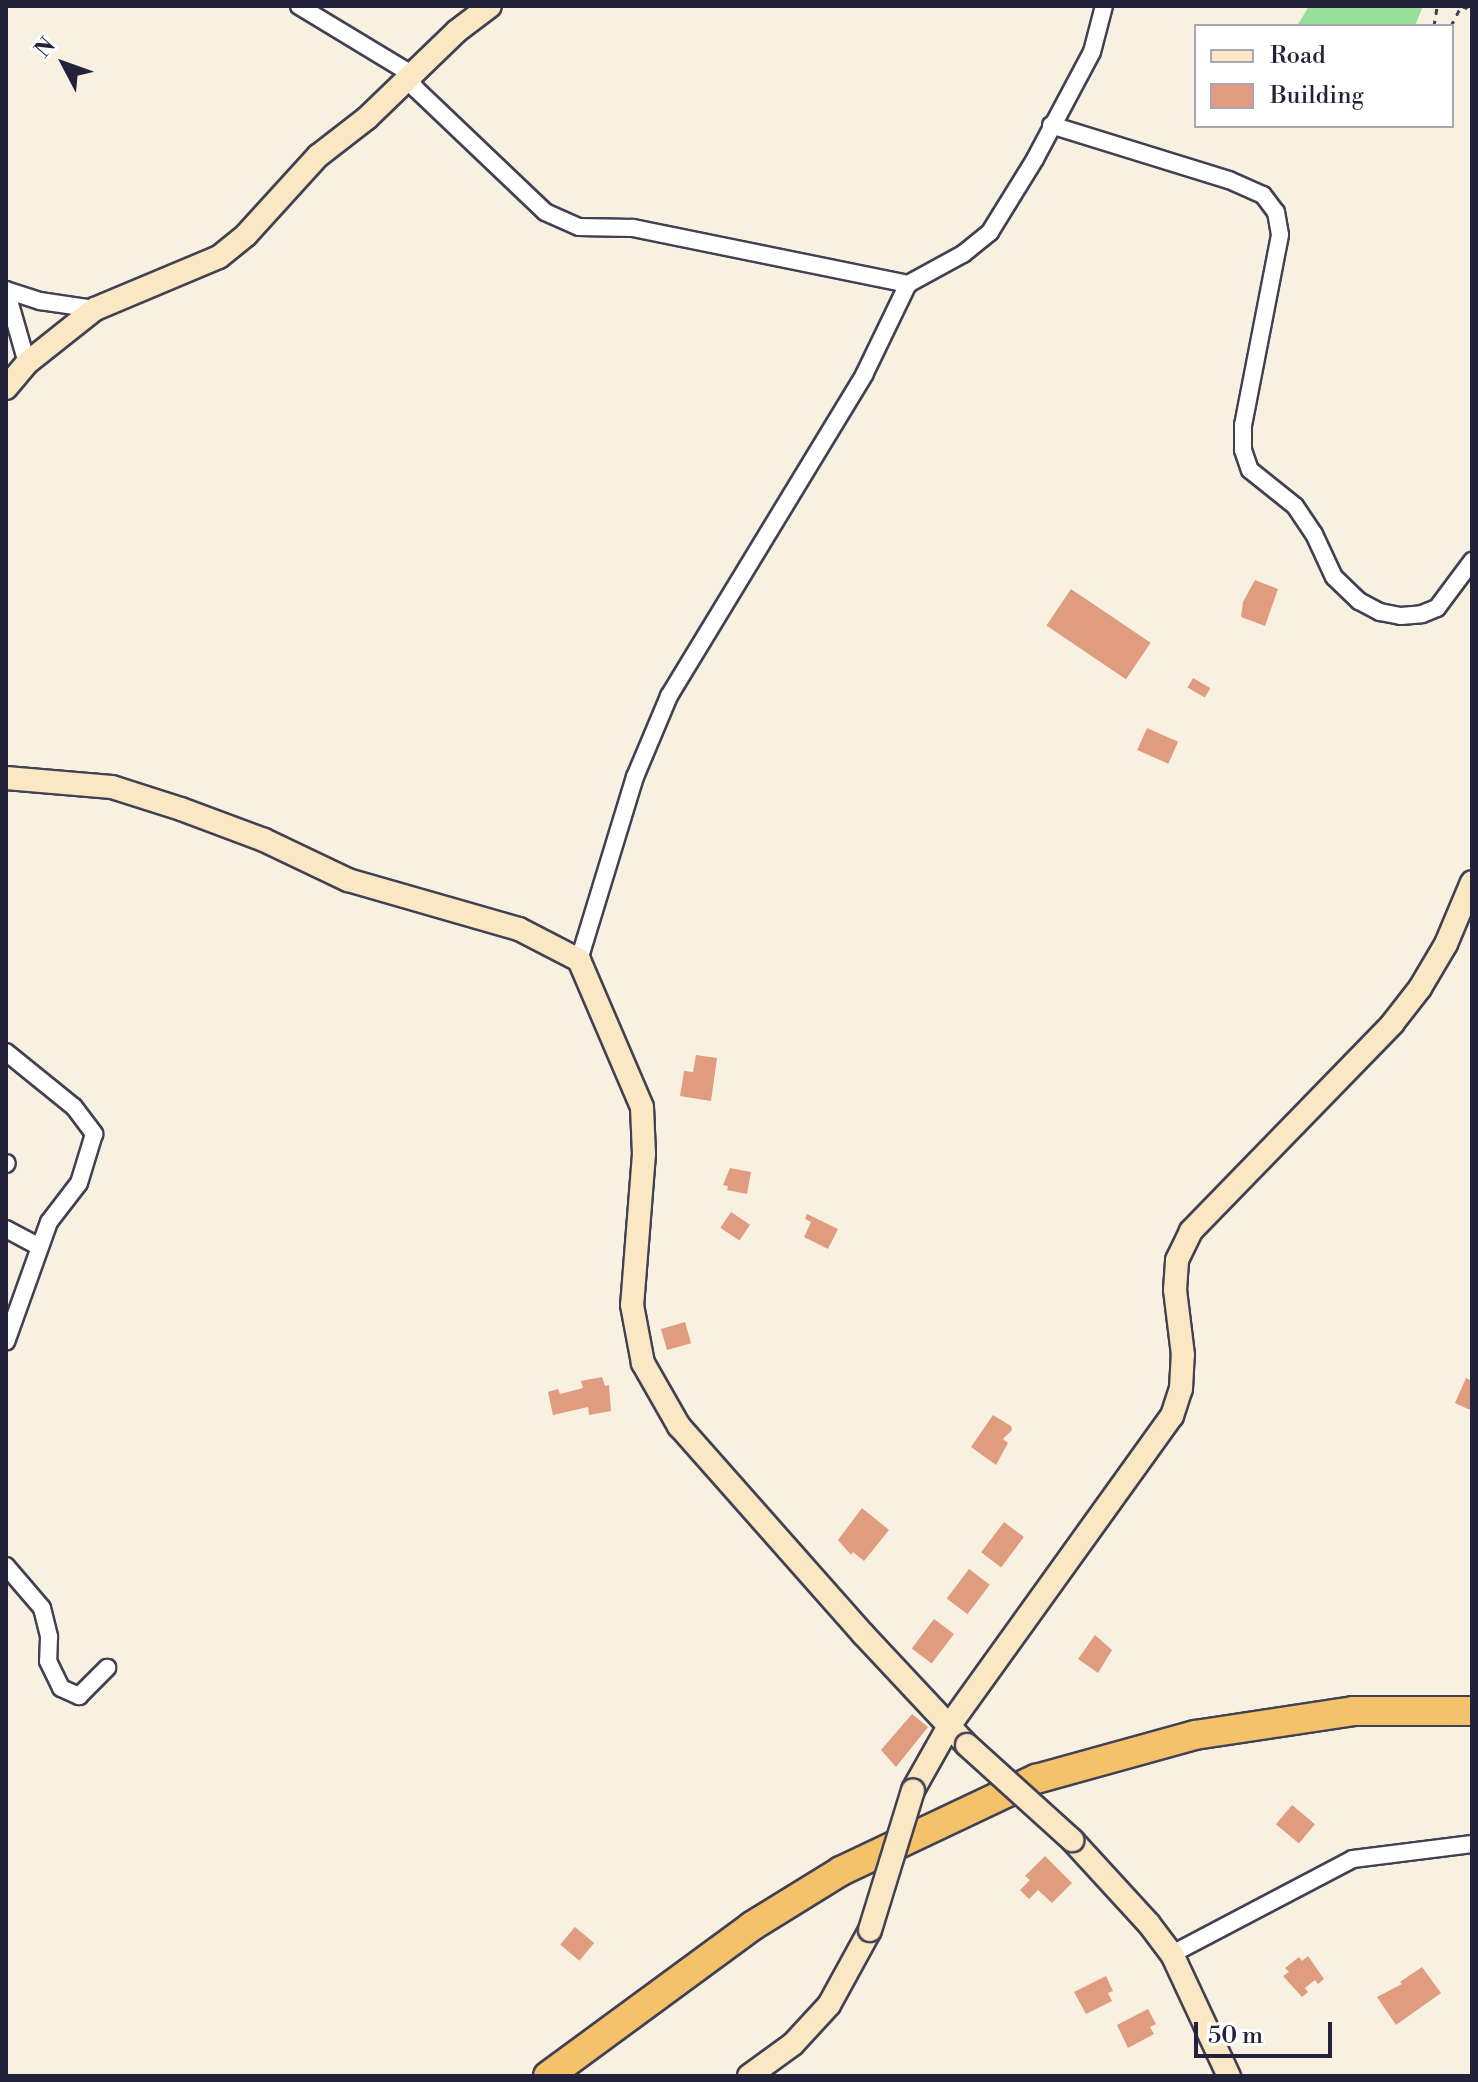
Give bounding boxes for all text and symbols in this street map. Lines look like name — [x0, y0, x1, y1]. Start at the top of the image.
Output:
north arrow — [24, 24, 104, 104]
legend — [1194, 24, 1454, 128]
text: N — [30, 33, 61, 63]
text: Road — [1270, 41, 1326, 71]
text: Building — [1270, 81, 1364, 111]
scale bar — [1198, 2006, 1336, 2056]
text: 50 m — [1208, 2021, 1263, 2051]

